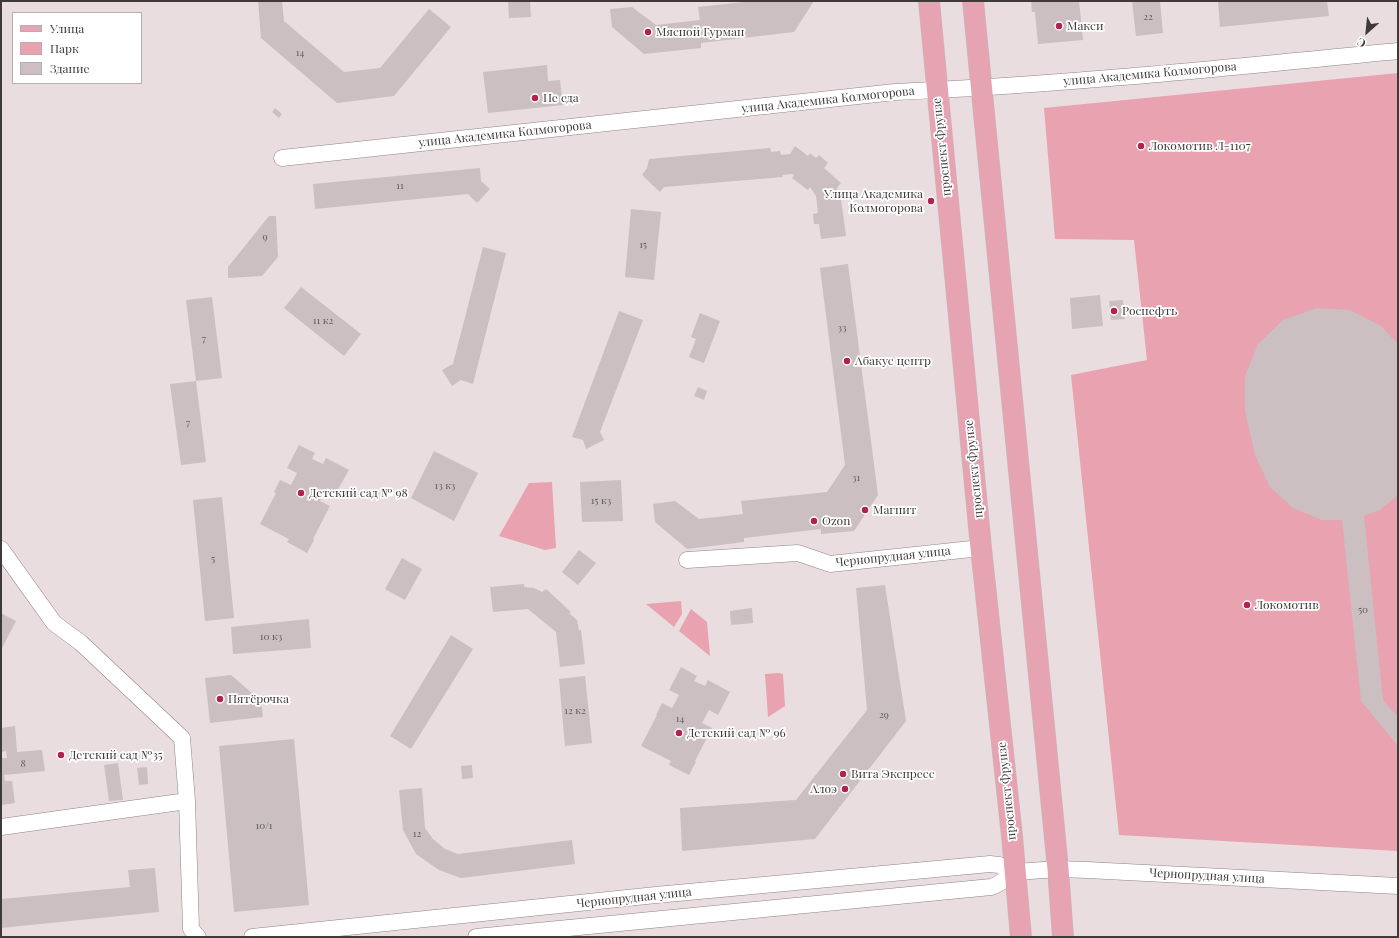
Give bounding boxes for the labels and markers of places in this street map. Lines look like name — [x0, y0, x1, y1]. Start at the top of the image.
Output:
place label: Макси — [1067, 19, 1103, 33]
marker: Макси — [1054, 21, 1064, 31]
place label: Мясной Гурман — [656, 25, 744, 39]
marker: Мясной Гурман — [643, 27, 653, 37]
place label: Не еда — [543, 91, 579, 105]
marker: Не еда — [530, 93, 540, 103]
place label: Локомотив Л-1107 — [1149, 139, 1251, 153]
marker: Локомотив Л-1107 — [1136, 141, 1146, 151]
place label: Улица Академика Колмогорова — [824, 187, 923, 215]
marker: Улица Академика Колмогорова — [926, 196, 936, 206]
place label: Роснефть — [1122, 304, 1177, 318]
marker: Роснефть — [1109, 306, 1119, 316]
place label: Абакус центр — [855, 354, 931, 368]
marker: Абакус центр — [842, 356, 852, 366]
place label: Детский сад № 98 — [309, 486, 408, 500]
marker: Детский сад № 98 — [296, 488, 306, 498]
place label: Магнит — [873, 503, 916, 517]
marker: Магнит — [860, 505, 870, 515]
place label: Ozon — [822, 514, 850, 528]
marker: Ozon — [809, 516, 819, 526]
place label: Локомотив — [1255, 598, 1319, 612]
marker: Локомотив — [1242, 600, 1252, 610]
place label: Пятёрочка — [228, 692, 289, 706]
marker: Пятёрочка — [215, 694, 225, 704]
place label: Детский сад № 96 — [687, 726, 786, 740]
marker: Детский сад № 96 — [674, 728, 684, 738]
place label: Детский сад №35 — [69, 748, 163, 762]
marker: Детский сад №35 — [56, 750, 66, 760]
place label: Вита Экспресс — [851, 767, 934, 781]
marker: Вита Экспресс — [838, 769, 848, 779]
place label: Алоэ — [810, 782, 837, 796]
marker: Алоэ — [840, 784, 850, 794]

